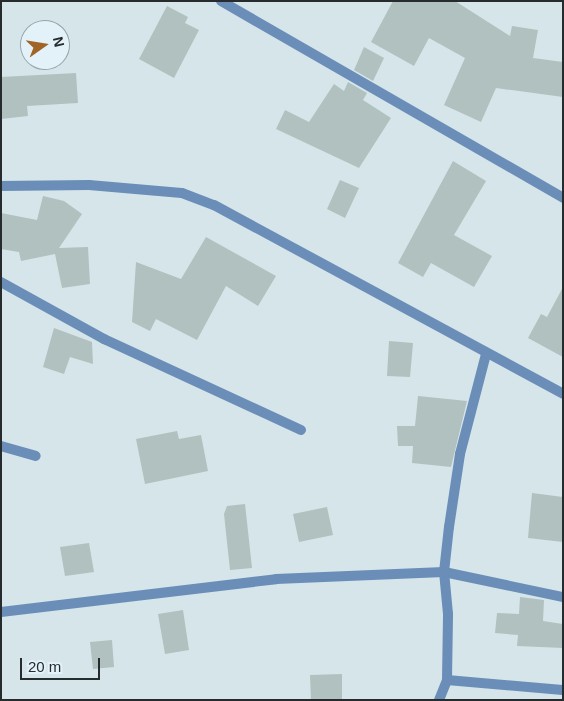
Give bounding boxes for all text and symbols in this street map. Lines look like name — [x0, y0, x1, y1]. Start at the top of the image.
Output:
north arrow — [20, 20, 70, 70]
text: N — [50, 35, 68, 49]
scale bar — [22, 648, 102, 680]
text: 20 m — [28, 658, 61, 675]

